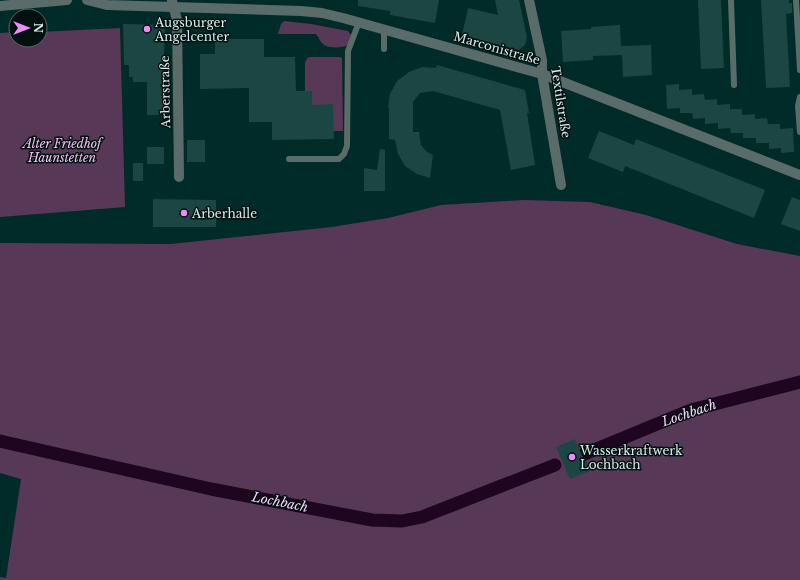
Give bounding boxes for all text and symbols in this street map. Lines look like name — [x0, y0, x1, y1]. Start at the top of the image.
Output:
north arrow — [8, 8, 48, 48]
place label: Augsburger Angelcenter — [154, 15, 229, 44]
text: N — [31, 23, 45, 34]
marker: Augsburger Angelcenter — [142, 24, 152, 34]
street label: Marconistraße — [452, 28, 542, 68]
street label: Arberstraße — [157, 55, 173, 130]
street label: Textilstraße — [548, 65, 574, 139]
park label: Alter Friedhof Haunstetten — [21, 136, 104, 165]
place label: Arberhalle — [191, 206, 257, 221]
marker: Arberhalle — [179, 208, 189, 218]
water label: Lochbach — [659, 396, 719, 431]
place label: Wasserkraftwerk Lochbach — [579, 443, 683, 472]
marker: Wasserkraftwerk Lochbach — [567, 452, 577, 462]
water label: Lochbach — [250, 488, 309, 516]

